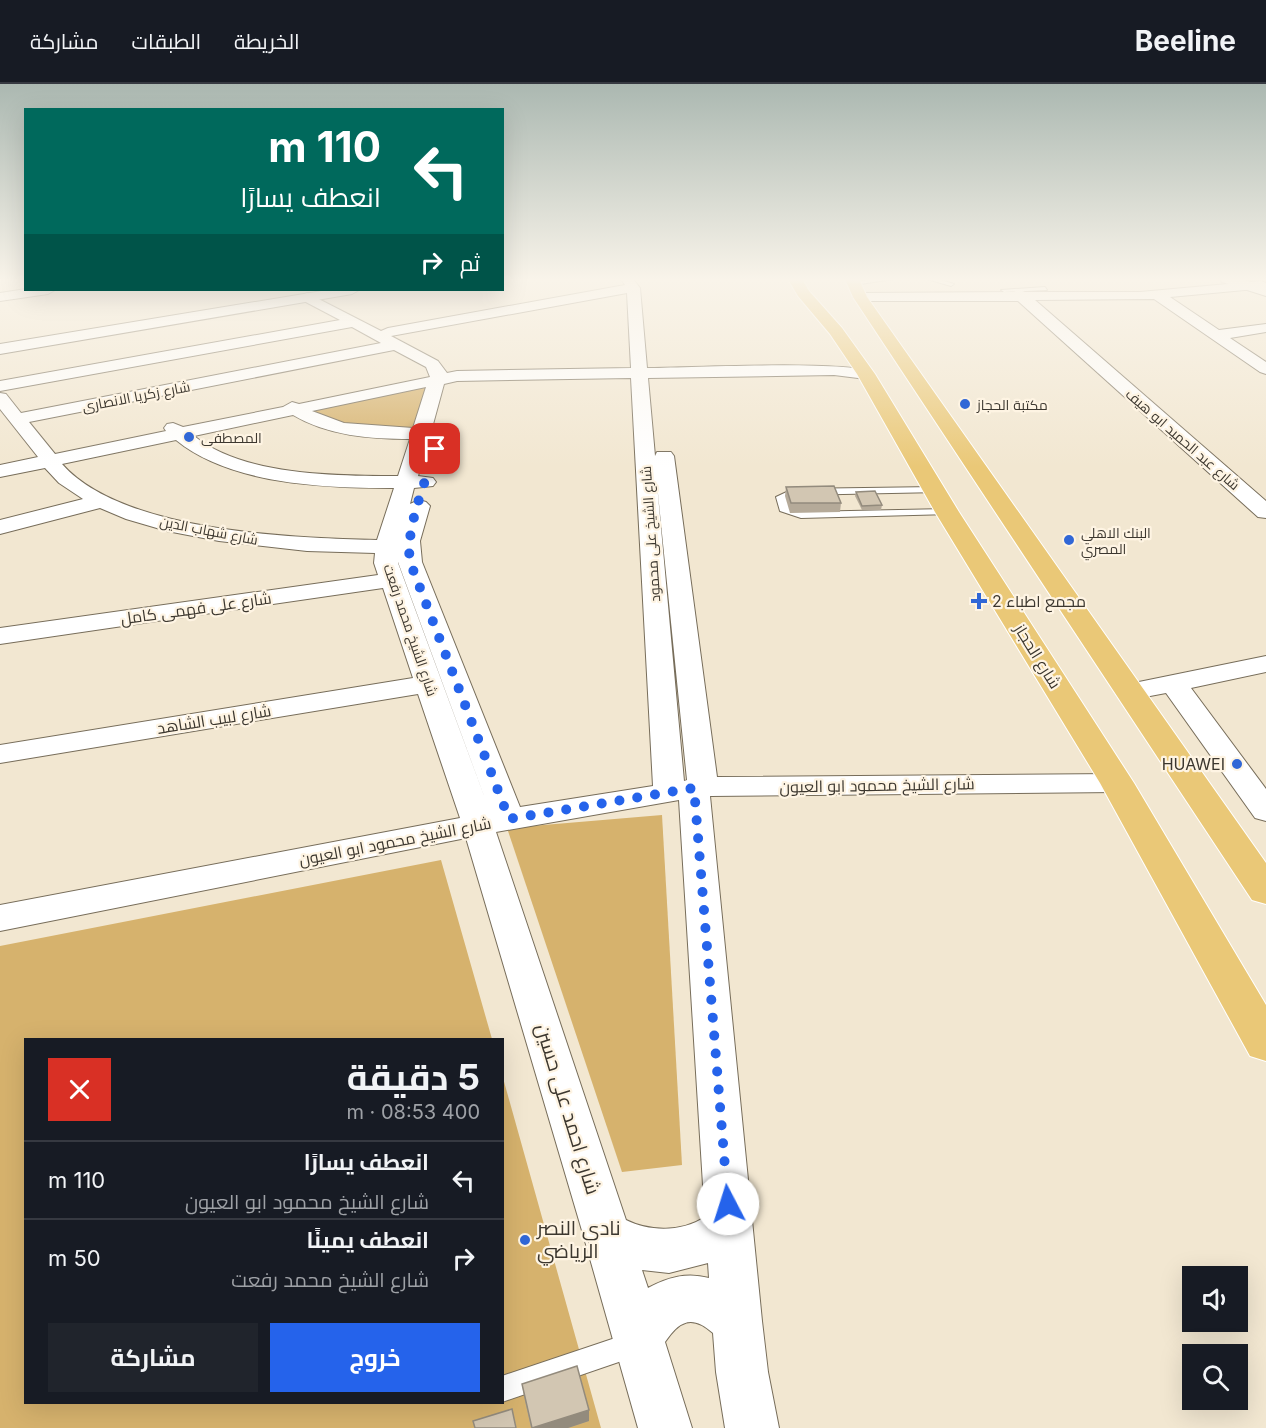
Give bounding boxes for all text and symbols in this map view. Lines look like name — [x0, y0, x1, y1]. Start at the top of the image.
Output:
text: Beeline — [1135, 24, 1236, 58]
text: مشاركة — [30, 29, 99, 54]
text: الطبقات — [132, 29, 201, 54]
text: الخريطة — [234, 29, 300, 54]
text: 110 m — [268, 121, 381, 172]
icon: left — [402, 132, 480, 210]
text: انعطف يسارًا — [240, 181, 381, 214]
icon: right — [415, 246, 448, 279]
text: ثم — [460, 250, 480, 276]
street label: شارع زكريا الانصارى — [81, 377, 192, 416]
street label: شارع عبد الحميد ابو هيف — [1122, 385, 1243, 494]
place label: مكتبة الحجاز — [976, 396, 1048, 413]
marker: مكتبة الحجاز — [958, 397, 972, 411]
pin — [409, 423, 460, 474]
place label: المصطفى — [201, 429, 262, 446]
marker: المصطفى — [182, 430, 196, 444]
icon: arrive — [418, 432, 451, 465]
street label: شارع الشيخ على محمود — [637, 465, 664, 603]
street label: شارع شهاب الدين — [158, 512, 260, 549]
place label: البنك الاهلي المصري — [1081, 524, 1151, 561]
marker: البنك الاهلي المصري — [1062, 533, 1076, 547]
street label: شارع الشيخ محمد رفعت — [379, 562, 442, 699]
street label: شارع على فهمى كامل — [119, 588, 273, 630]
place label: مجمع اطباء 2 — [992, 591, 1086, 613]
marker: مجمع اطباء 2 — [970, 592, 988, 610]
street label: شارع الحجاز — [1008, 619, 1066, 693]
street label: شارع لبيب الشاهد — [155, 700, 273, 740]
place label: HUAWEI — [1162, 754, 1225, 774]
marker: HUAWEI — [1230, 757, 1244, 771]
street label: شارع الشيخ محمود ابو العيون — [779, 773, 975, 799]
street label: شارع الشيخ محمود ابو العيون — [297, 813, 493, 871]
street label: شارع احمد على حسين — [529, 1021, 605, 1198]
text: 5 دقيقة — [347, 1055, 480, 1099]
button: close — [48, 1058, 111, 1121]
text: 400 m · 08:53 — [346, 1100, 480, 1124]
text: انعطف يسارًا — [304, 1149, 429, 1175]
icon: left — [447, 1164, 480, 1197]
text: 110 m — [48, 1167, 105, 1193]
position arrow — [696, 1172, 760, 1236]
text: شارع الشيخ محمود ابو العيون — [185, 1190, 429, 1214]
place label: نادي النصر الرياضي — [536, 1216, 621, 1266]
text: انعطف يمينًا — [307, 1227, 429, 1253]
marker: نادي النصر الرياضي — [518, 1233, 532, 1247]
icon: right — [447, 1242, 480, 1275]
text: 50 m — [48, 1245, 101, 1271]
map controls — [1182, 1266, 1248, 1410]
button: sound — [1182, 1266, 1248, 1332]
text: شارع الشيخ محمد رفعت — [231, 1268, 429, 1292]
button: مشاركة — [48, 1323, 258, 1392]
button: خروج — [270, 1323, 480, 1392]
button: search — [1182, 1344, 1248, 1410]

